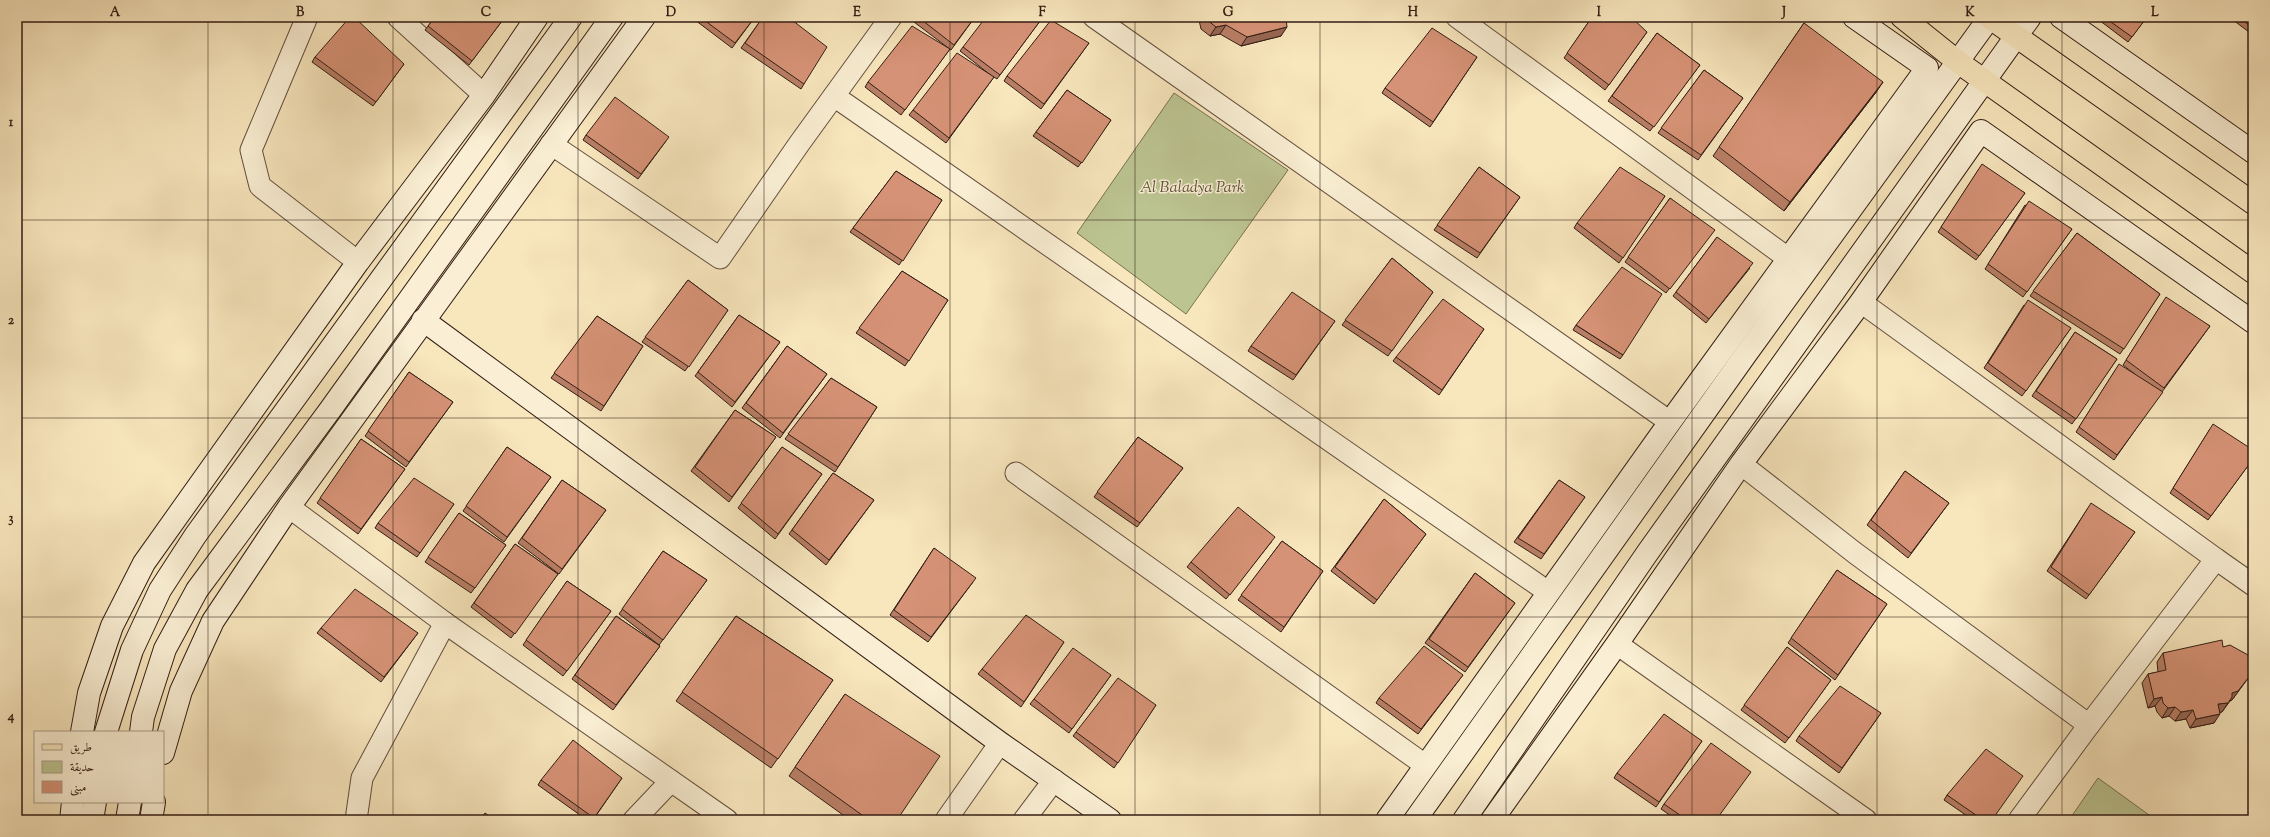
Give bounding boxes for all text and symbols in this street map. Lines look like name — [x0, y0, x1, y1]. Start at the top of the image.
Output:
text: A — [110, 4, 121, 22]
text: B — [296, 4, 305, 22]
text: C — [481, 4, 491, 22]
text: D — [666, 4, 676, 22]
text: E — [853, 4, 861, 22]
text: F — [1038, 4, 1046, 22]
text: G — [1223, 4, 1234, 22]
text: H — [1408, 4, 1419, 22]
text: I — [1597, 4, 1602, 22]
text: J — [1781, 4, 1786, 22]
text: K — [1965, 4, 1975, 22]
text: L — [2151, 4, 2159, 22]
text: 1 — [9, 114, 14, 132]
park label: Al Baladya Park — [1140, 177, 1244, 200]
text: 2 — [8, 312, 15, 330]
text: 3 — [8, 510, 14, 528]
text: 4 — [7, 708, 15, 726]
legend — [34, 731, 164, 803]
text: طريق — [70, 739, 92, 757]
text: حديقة — [70, 759, 94, 777]
text: مبنى — [70, 779, 86, 797]

